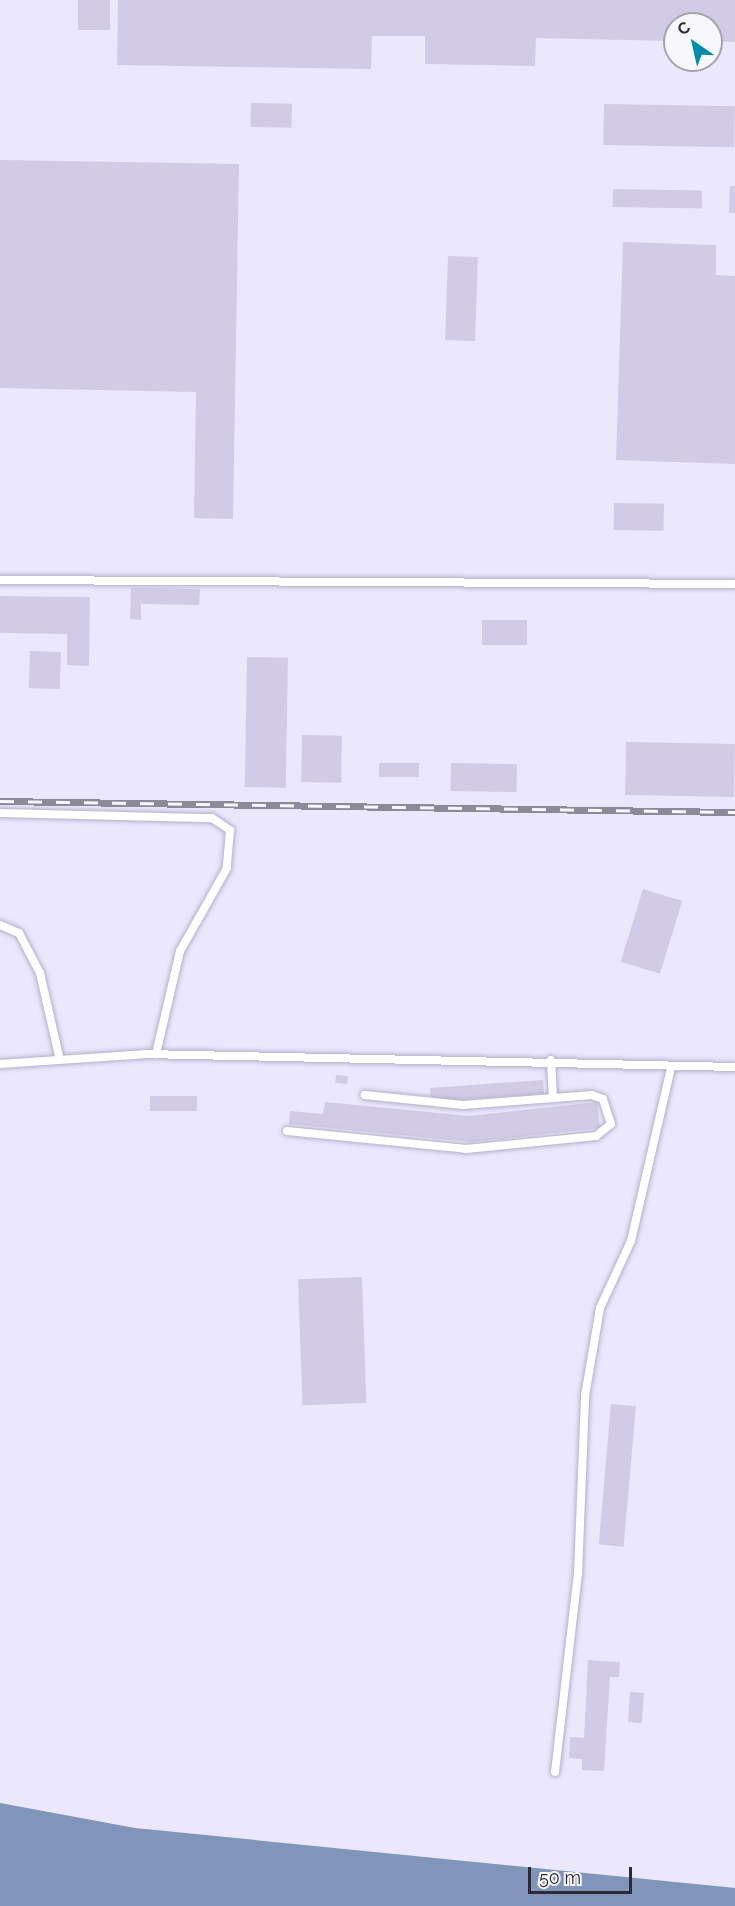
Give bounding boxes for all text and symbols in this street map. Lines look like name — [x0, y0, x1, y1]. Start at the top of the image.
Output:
north arrow — [663, 12, 723, 72]
text: С — [674, 17, 694, 39]
scale bar — [531, 1855, 634, 1893]
text: 50 m — [539, 1867, 581, 1888]

